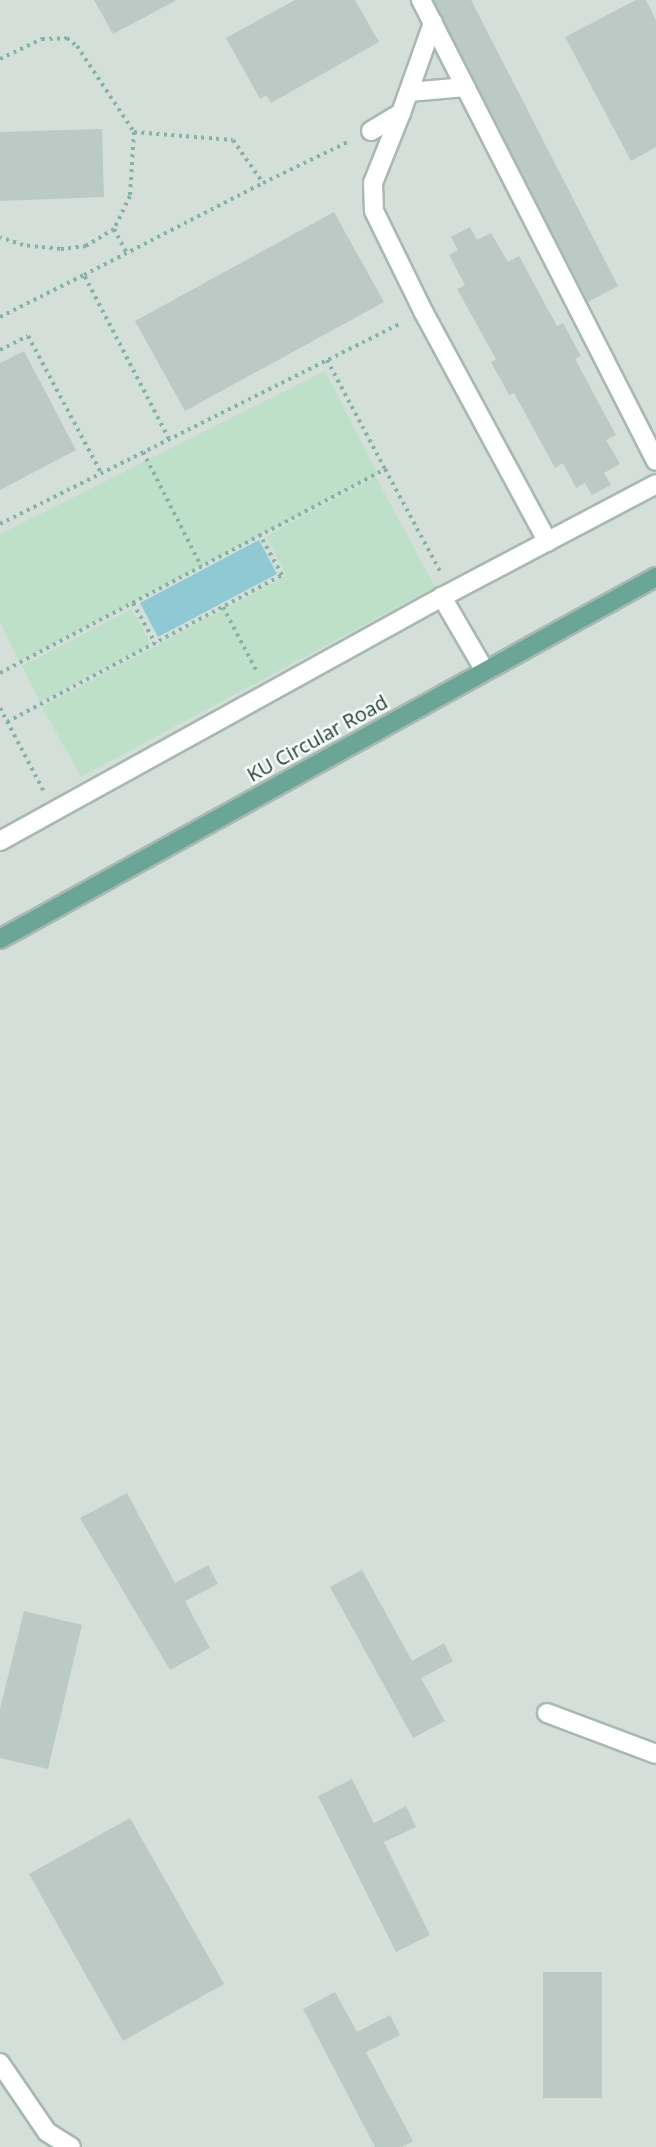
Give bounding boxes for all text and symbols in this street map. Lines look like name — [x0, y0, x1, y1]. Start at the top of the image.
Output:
street label: KU Circular Road — [243, 689, 391, 787]

